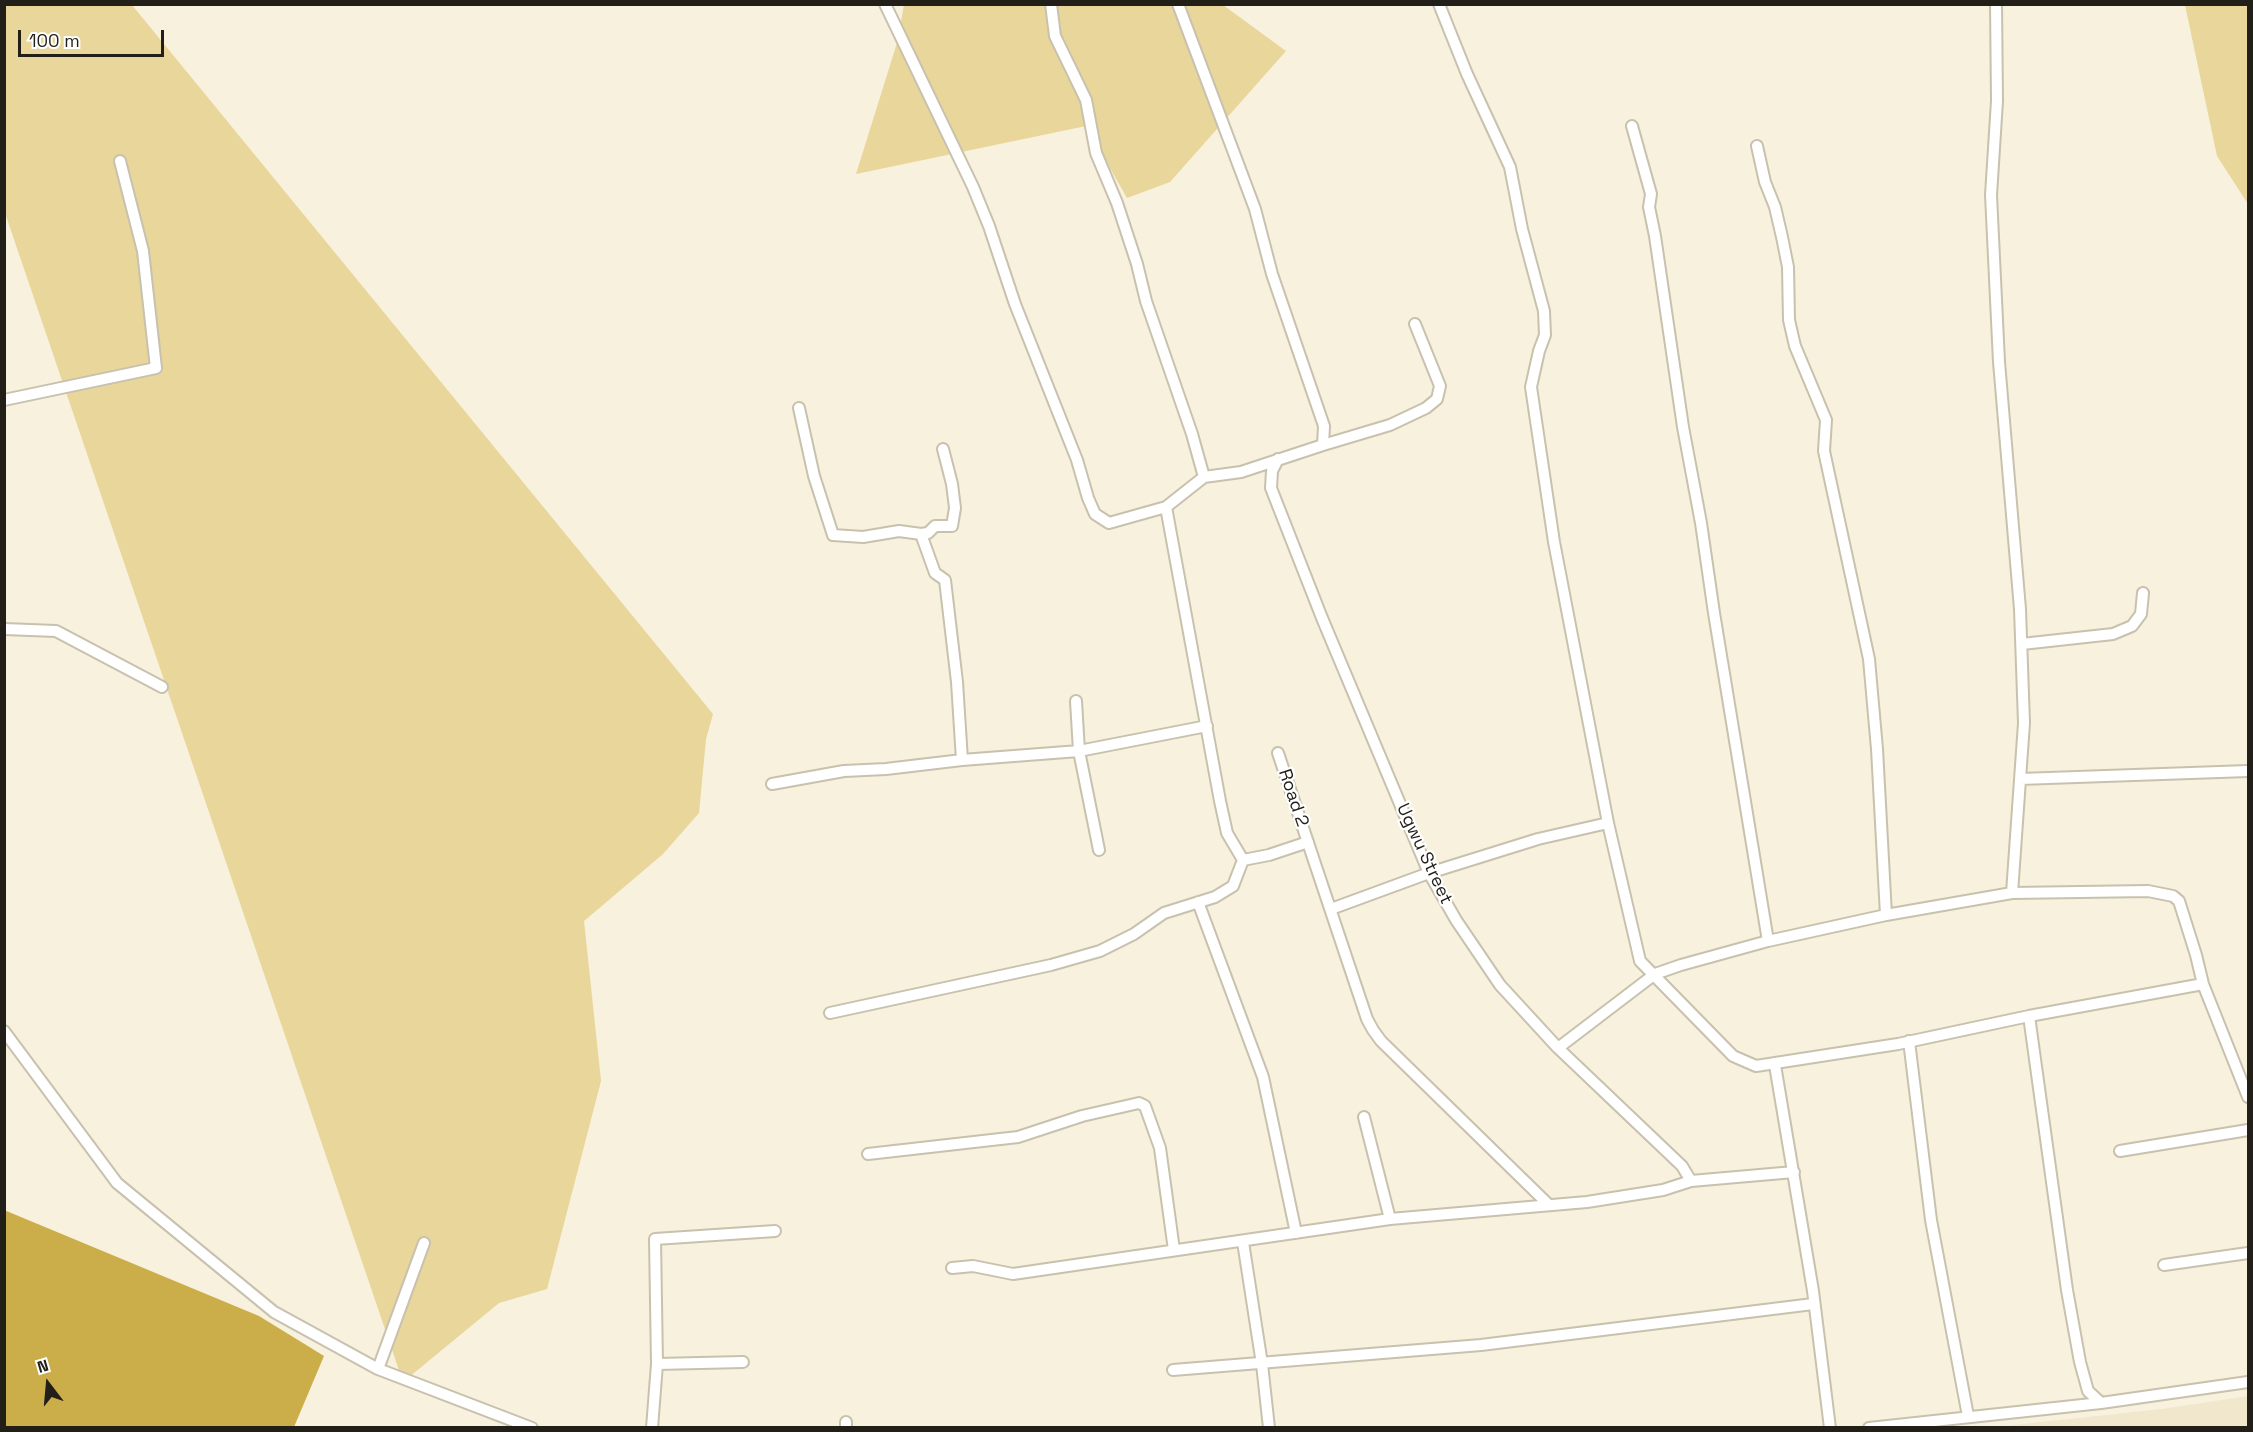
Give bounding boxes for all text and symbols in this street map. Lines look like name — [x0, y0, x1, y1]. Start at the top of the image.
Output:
scale bar — [21, 18, 166, 56]
text: 100 m — [29, 29, 80, 52]
street label: Road 2 — [1273, 766, 1313, 830]
street label: Ugwu Street — [1391, 800, 1457, 908]
north arrow — [18, 1354, 78, 1414]
text: N — [35, 1355, 51, 1378]

